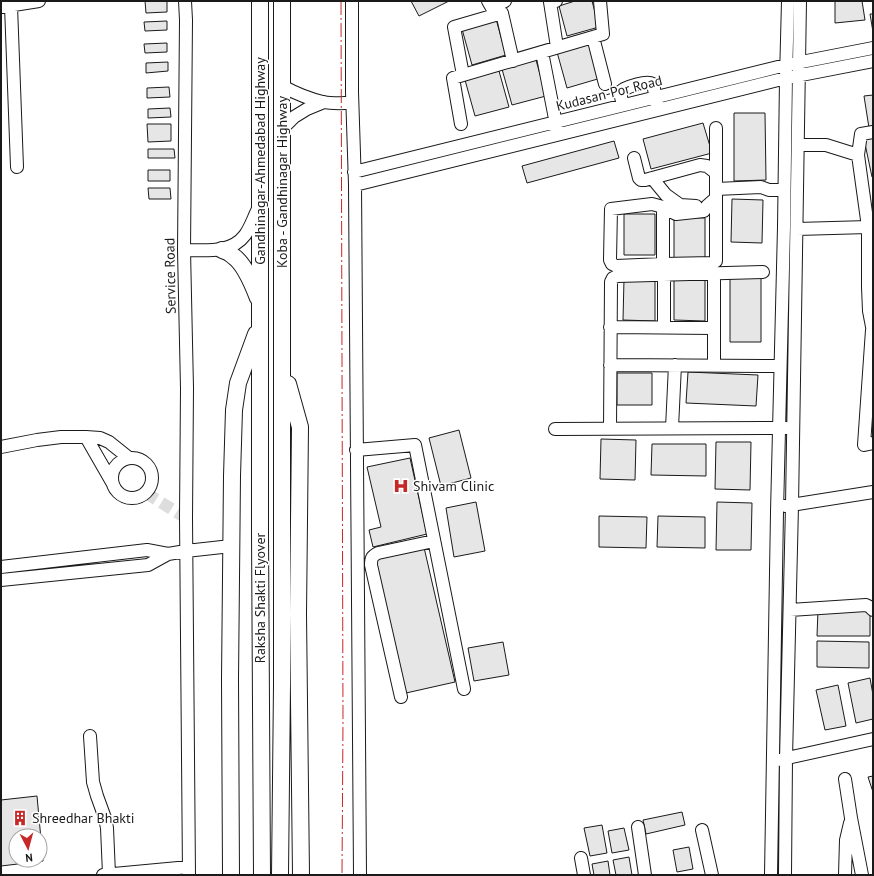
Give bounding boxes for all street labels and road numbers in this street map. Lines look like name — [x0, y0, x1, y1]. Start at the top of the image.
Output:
street label: Gandhinagar-Ahmedabad Highway — [251, 57, 269, 265]
street label: Kudasan-Por Road — [554, 71, 664, 115]
street label: Koba - Gandhinagar Highway — [273, 96, 291, 268]
street label: Service Road — [160, 238, 180, 314]
street label: Raksha Shakti Flyover — [251, 532, 269, 663]

